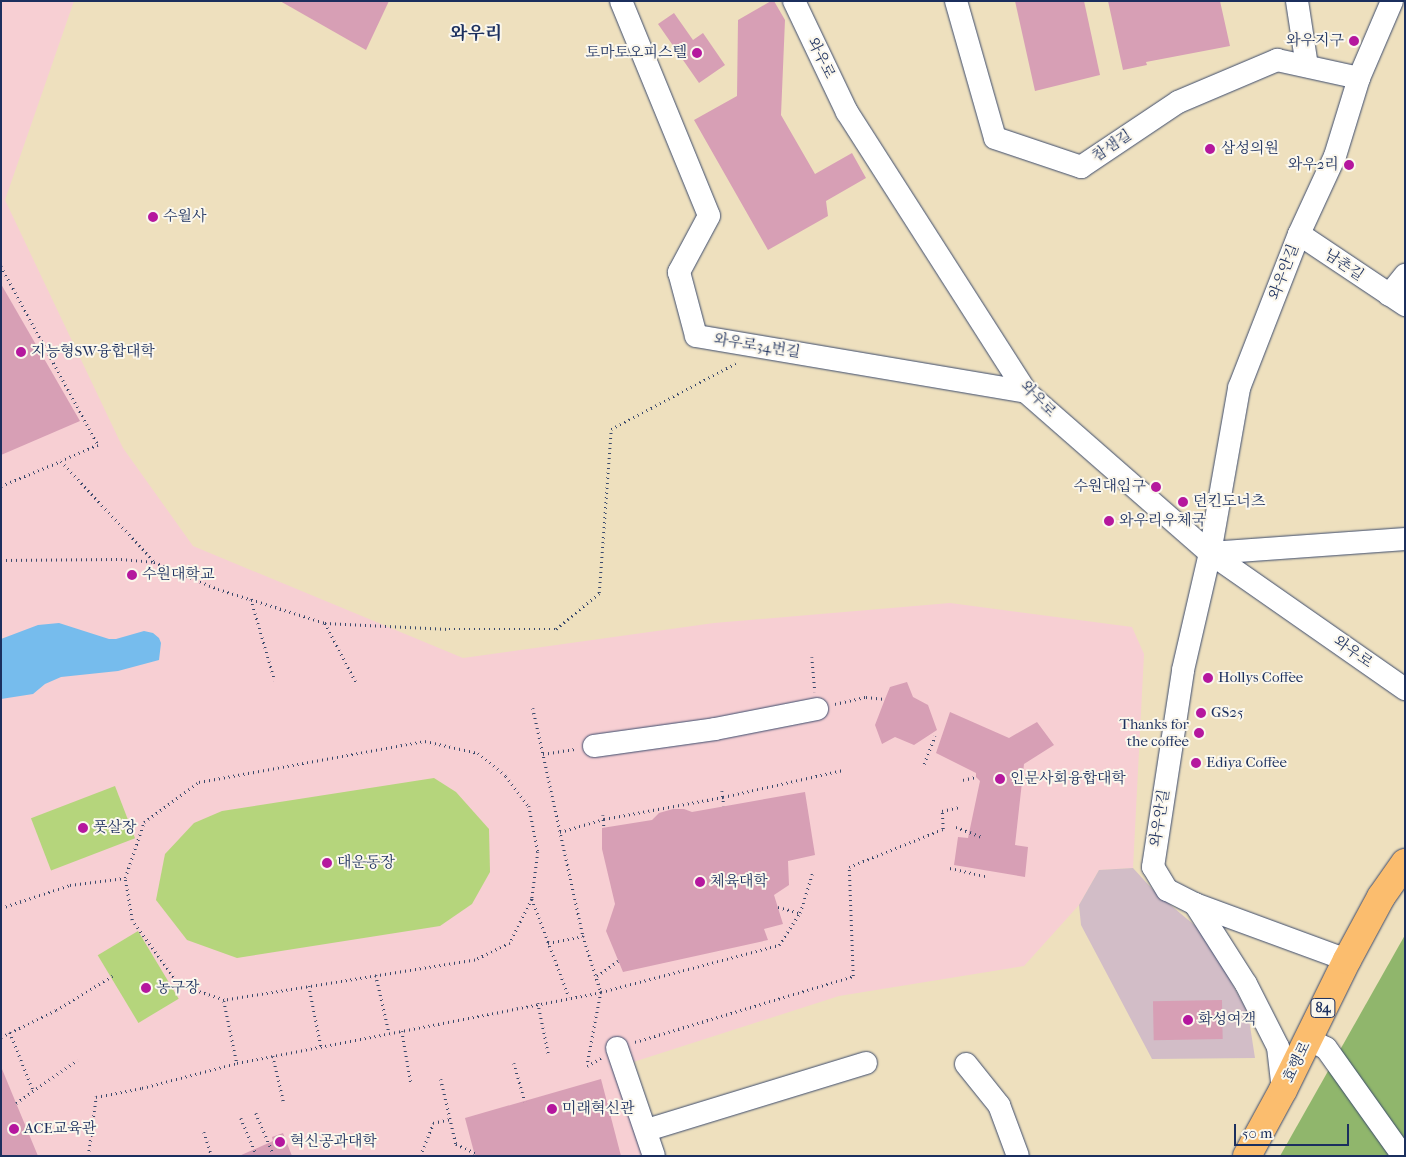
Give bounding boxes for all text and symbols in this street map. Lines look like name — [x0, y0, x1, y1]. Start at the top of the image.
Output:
district label: 와우리 — [450, 23, 502, 45]
place label: 와우지구 — [1286, 32, 1344, 50]
street label: 와우로 — [803, 35, 839, 81]
marker: 와우지구 — [1348, 35, 1360, 47]
place label: 토마토오피스텔 — [586, 44, 687, 62]
marker: 토마토오피스텔 — [691, 47, 703, 59]
street label: 참샘길 — [1089, 126, 1135, 166]
place label: 삼성의원 — [1221, 140, 1279, 158]
marker: 삼성의원 — [1203, 142, 1217, 156]
place label: 와우2리 — [1288, 156, 1339, 174]
marker: 와우2리 — [1343, 159, 1355, 171]
place label: 수월사 — [163, 208, 206, 226]
marker: 수월사 — [147, 211, 159, 223]
street label: 와우안길 — [1265, 242, 1303, 302]
street label: 남촌길 — [1321, 245, 1367, 285]
street label: 와우로34번길 — [712, 330, 802, 362]
place label: 지능형SW융합대학 — [31, 343, 155, 361]
marker: 지능형SW융합대학 — [15, 346, 27, 358]
street label: 와우로 — [1016, 377, 1060, 421]
place label: 수원대입구 — [1074, 478, 1146, 496]
marker: 수원대입구 — [1150, 481, 1162, 493]
place label: 던킨도너츠 — [1193, 493, 1265, 511]
marker: 던킨도너츠 — [1177, 496, 1189, 508]
place label: 와우리우체국 — [1119, 512, 1206, 530]
marker: 와우리우체국 — [1103, 515, 1115, 527]
place label: 수원대학교 — [142, 566, 214, 584]
marker: 수원대학교 — [126, 569, 138, 581]
street label: 와우로 — [1330, 632, 1376, 672]
place label: Hollys Coffee — [1218, 669, 1303, 687]
marker: Hollys Coffee — [1202, 672, 1214, 684]
place label: GS25 — [1211, 704, 1244, 722]
marker: GS25 — [1195, 707, 1207, 719]
place label: Thanks for the coffee — [1120, 715, 1189, 750]
marker: Thanks for the coffee — [1193, 727, 1205, 739]
place label: Ediya Coffee — [1206, 754, 1287, 772]
marker: Ediya Coffee — [1190, 757, 1202, 769]
place label: 인문사회융합대학 — [1010, 770, 1126, 788]
marker: 인문사회융합대학 — [994, 773, 1006, 785]
street label: 와우안길 — [1147, 788, 1173, 848]
place label: 풋살장 — [93, 819, 136, 837]
marker: 풋살장 — [77, 822, 89, 834]
place label: 대운동장 — [337, 854, 395, 872]
marker: 대운동장 — [321, 857, 333, 869]
place label: 체육대학 — [710, 873, 768, 891]
marker: 체육대학 — [694, 876, 706, 888]
place label: 농구장 — [156, 979, 199, 997]
marker: 농구장 — [140, 982, 152, 994]
road number: 84 — [1309, 996, 1337, 1020]
place label: 화성여객 — [1198, 1011, 1256, 1029]
marker: 화성여객 — [1182, 1014, 1194, 1026]
street label: 효행로 — [1279, 1039, 1315, 1085]
place label: 미래혁신관 — [562, 1100, 634, 1118]
marker: 미래혁신관 — [546, 1103, 558, 1115]
scale bar — [1236, 1114, 1351, 1146]
place label: ACE교육관 — [24, 1120, 96, 1138]
marker: ACE교육관 — [8, 1123, 20, 1135]
text: 50 m — [1242, 1124, 1272, 1142]
place label: 혁신공과대학 — [290, 1133, 377, 1151]
marker: 혁신공과대학 — [274, 1136, 286, 1148]

